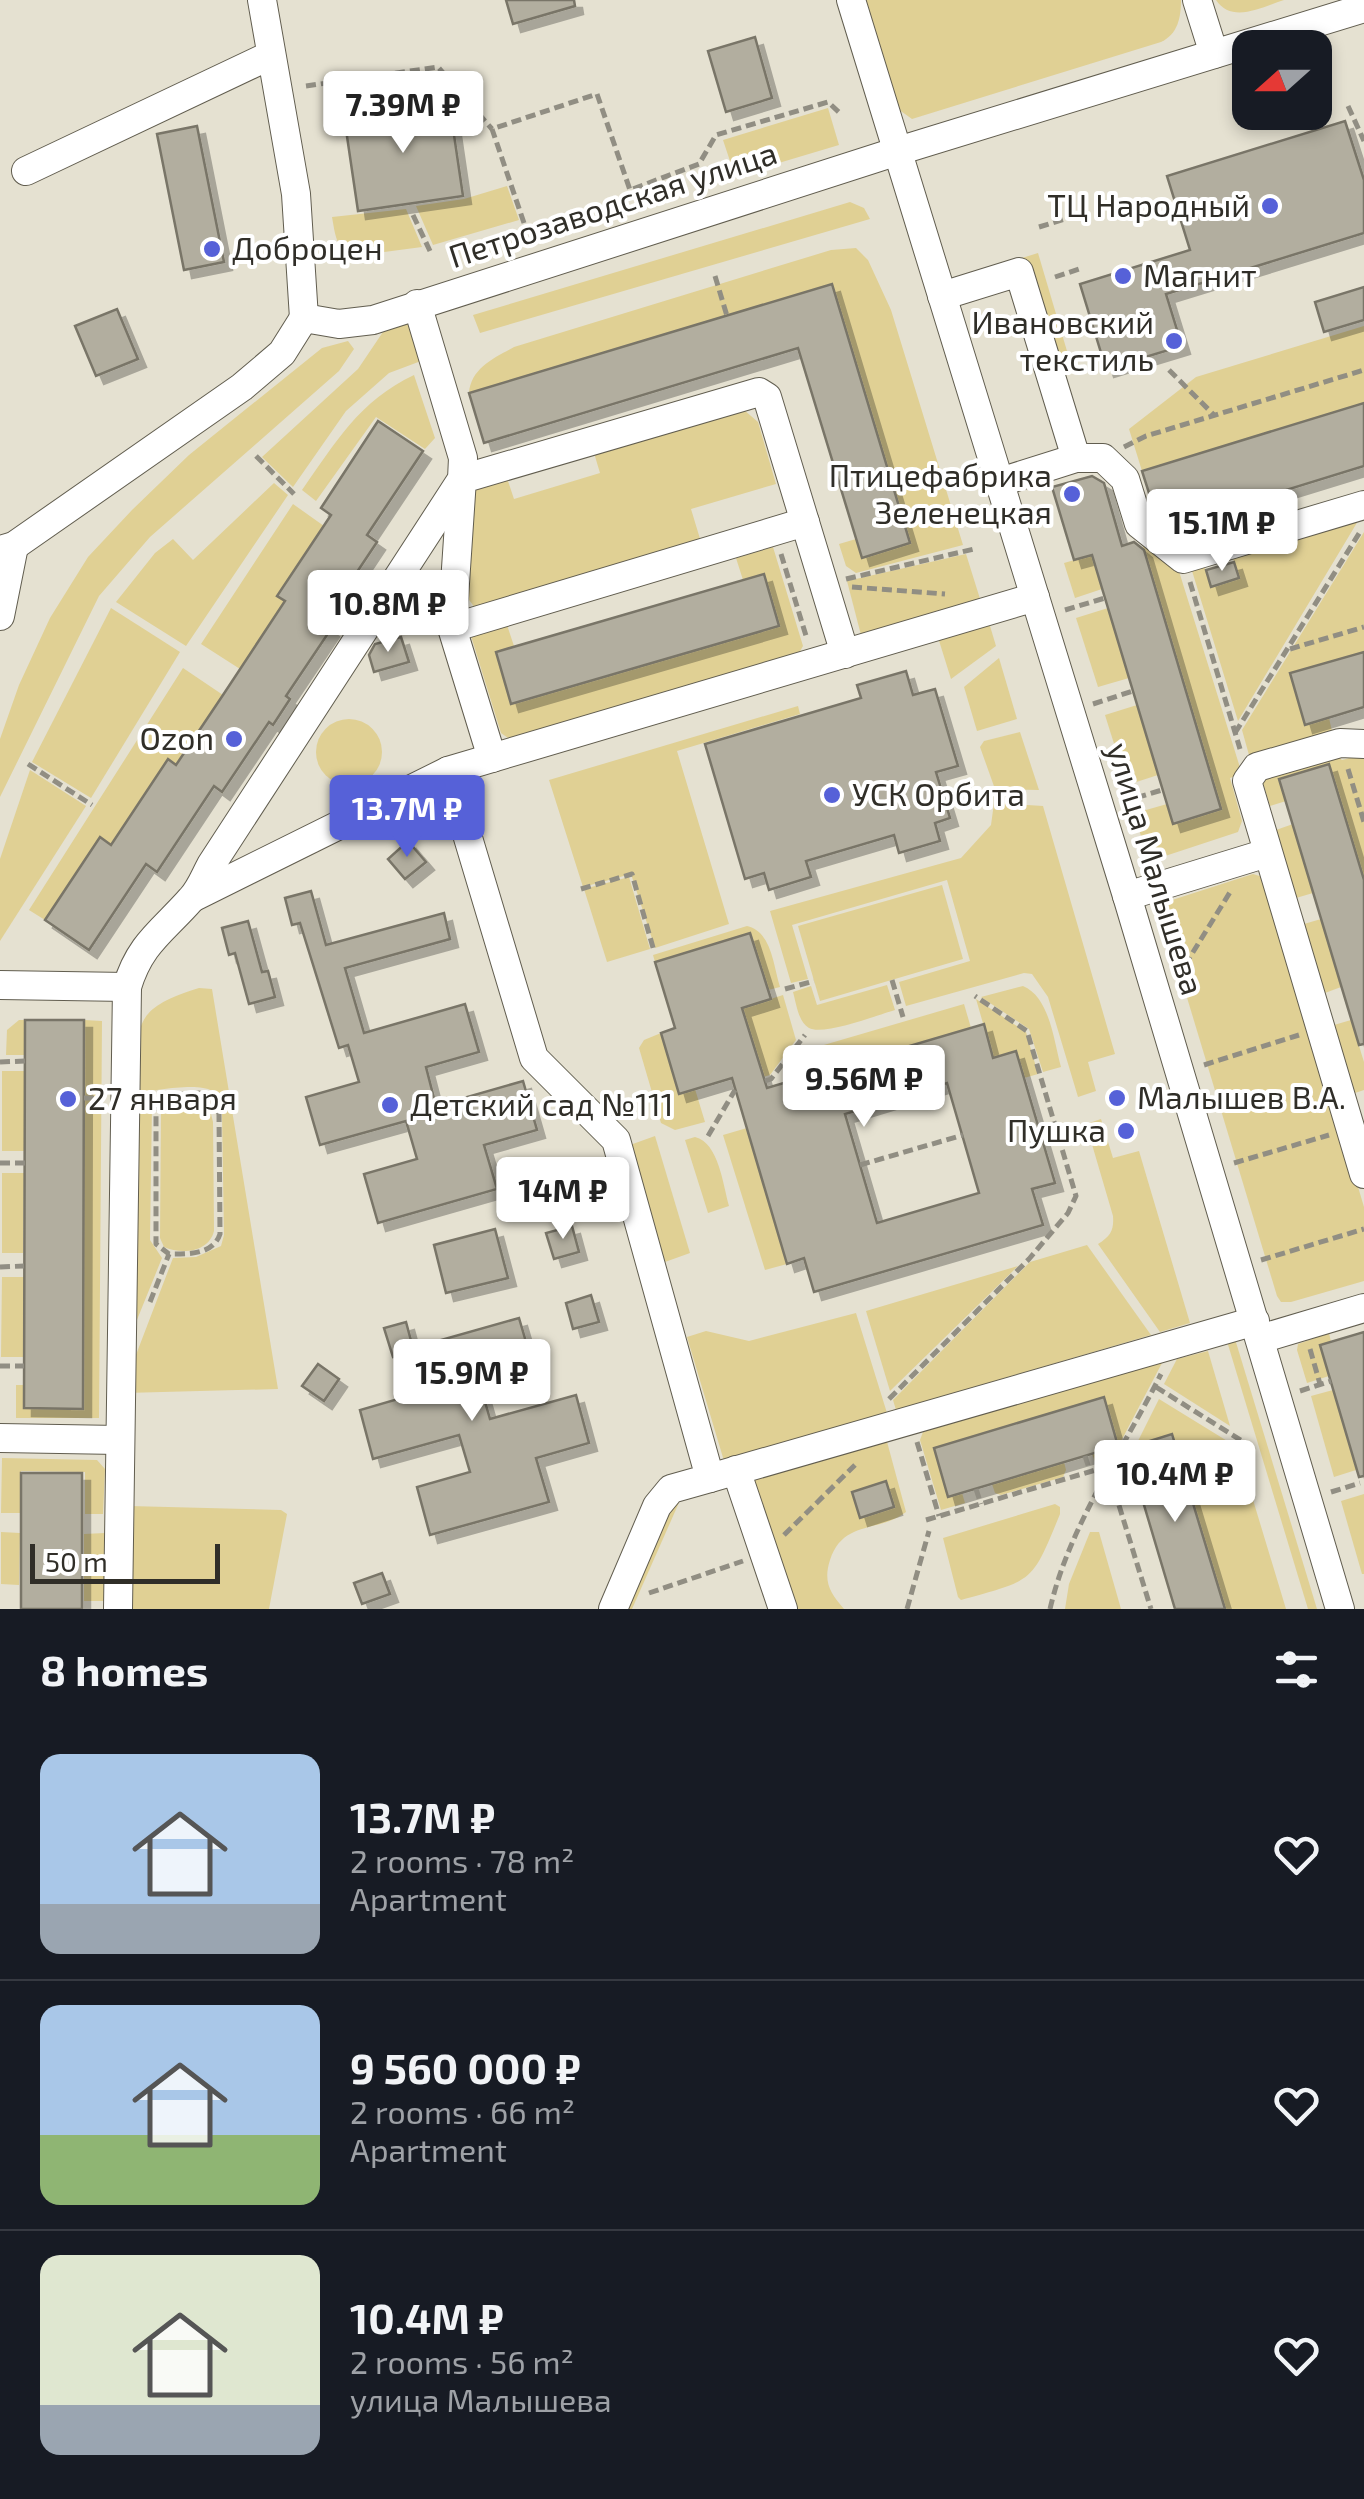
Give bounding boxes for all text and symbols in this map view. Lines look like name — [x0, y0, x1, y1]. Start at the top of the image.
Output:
north arrow — [1232, 30, 1332, 130]
map controls — [1232, 30, 1332, 130]
pin: 7.39M ₽ — [311, 71, 495, 156]
text: 7.39M ₽ — [345, 84, 461, 122]
street label: Петрозаводская улица — [444, 132, 782, 275]
place label: ТЦ Народный — [1047, 185, 1250, 223]
marker: ТЦ Народный — [1259, 195, 1281, 217]
place label: Доброцен — [232, 228, 383, 266]
marker: Доброцен — [201, 238, 223, 260]
place label: Магнит — [1143, 255, 1257, 293]
marker: Магнит — [1112, 265, 1134, 287]
place label: Ивановский текстиль — [971, 302, 1154, 377]
marker: Ивановский текстиль — [1163, 330, 1185, 352]
place label: Птицефабрика Зеленецкая — [829, 455, 1052, 530]
marker: Птицефабрика Зеленецкая — [1061, 483, 1083, 505]
pin: 15.1M ₽ — [1130, 489, 1314, 574]
text: 15.1M ₽ — [1169, 502, 1275, 540]
pin: 10.8M ₽ — [296, 570, 480, 655]
text: 10.8M ₽ — [330, 583, 446, 621]
place label: Ozon — [140, 718, 214, 756]
marker: Ozon — [223, 728, 245, 750]
street label: улица Малышева — [1100, 738, 1213, 999]
place label: УСК Орбита — [852, 774, 1025, 812]
pin: 13.7M ₽ — [315, 775, 499, 860]
marker: УСК Орбита — [821, 784, 843, 806]
text: 13.7M ₽ — [352, 788, 462, 826]
pin: 9.56M ₽ — [772, 1045, 956, 1130]
text: 9.56M ₽ — [805, 1058, 923, 1096]
place label: Малышев В.А. — [1137, 1077, 1346, 1115]
place label: 27 января — [88, 1078, 237, 1116]
place label: Детский сад №111 — [410, 1084, 674, 1122]
marker: Малышев В.А. — [1106, 1087, 1128, 1109]
marker: 27 января — [57, 1088, 79, 1110]
marker: Детский сад №111 — [379, 1094, 401, 1116]
place label: Пушка — [1007, 1110, 1106, 1149]
marker: Пушка — [1115, 1120, 1137, 1142]
pin: 14M ₽ — [493, 1157, 633, 1242]
text: 14M ₽ — [518, 1170, 608, 1208]
pin: 15.9M ₽ — [380, 1339, 564, 1424]
text: 15.9M ₽ — [415, 1352, 529, 1390]
pin: 10.4M ₽ — [1083, 1440, 1267, 1525]
text: 10.4M ₽ — [1116, 1453, 1234, 1491]
scale bar — [30, 1539, 220, 1584]
text: 50 m — [45, 1544, 108, 1578]
icon: filters — [1269, 1642, 1324, 1697]
text: 8 homes — [40, 1644, 208, 1694]
text: 13.7M ₽ — [350, 1791, 495, 1841]
icon: home — [120, 1794, 240, 1914]
icon: heart — [1269, 1827, 1324, 1882]
text: 2 rooms · 78 m² — [350, 1841, 574, 1879]
text: Apartment — [350, 1879, 507, 1917]
text: 9 560 000 ₽ — [350, 2042, 581, 2092]
icon: home — [120, 2045, 240, 2165]
icon: heart — [1269, 2078, 1324, 2133]
text: 2 rooms · 66 m² — [350, 2092, 575, 2130]
text: Apartment — [350, 2130, 507, 2168]
text: 10.4M ₽ — [350, 2292, 504, 2342]
icon: home — [120, 2295, 240, 2415]
icon: heart — [1269, 2328, 1324, 2383]
text: 2 rooms · 56 m² — [350, 2342, 574, 2380]
text: улица Малышева — [350, 2380, 612, 2418]

